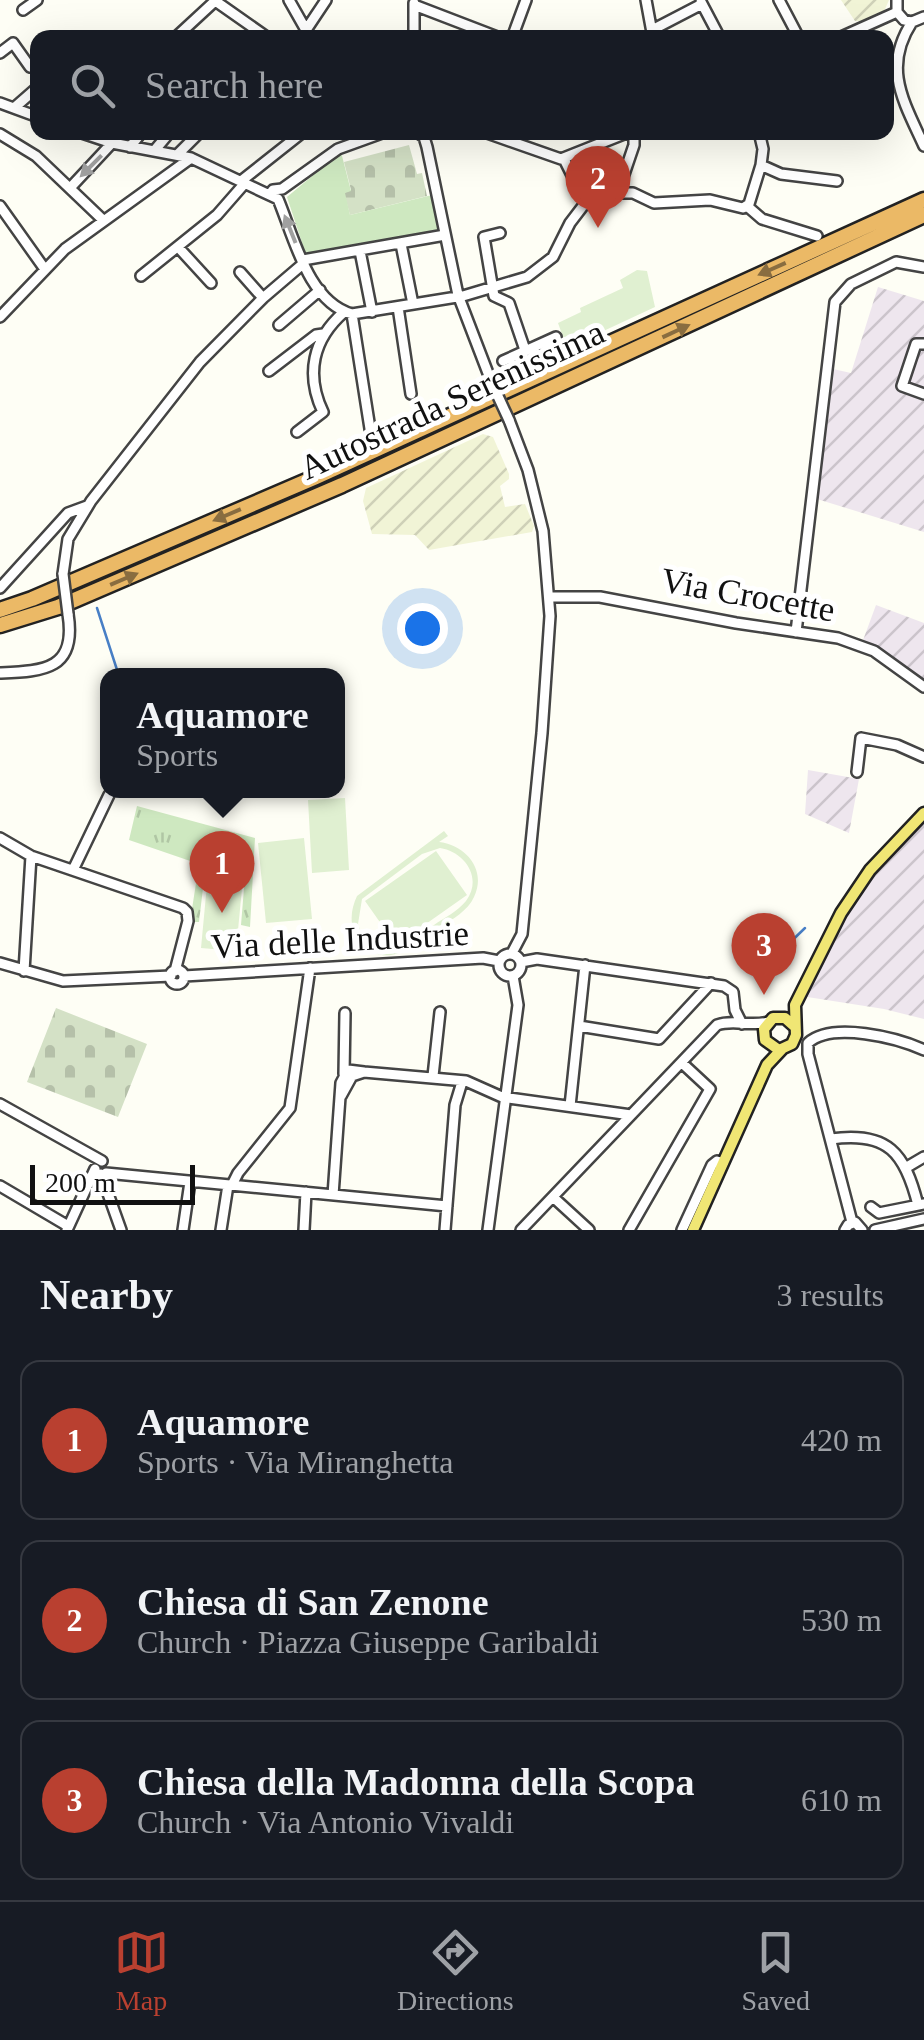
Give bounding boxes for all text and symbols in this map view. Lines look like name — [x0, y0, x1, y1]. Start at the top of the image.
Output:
search box — [30, 30, 894, 140]
icon: search — [65, 58, 120, 113]
text: Search here — [145, 64, 323, 106]
pin: 2 — [566, 146, 630, 228]
one-way arrow — [80, 154, 104, 178]
one-way arrow — [281, 213, 297, 243]
one-way arrow — [757, 261, 786, 278]
street label: Autostrada Serenissima — [294, 312, 611, 488]
one-way arrow — [662, 322, 691, 339]
one-way arrow — [212, 507, 242, 523]
street label: Via Crocette — [658, 561, 838, 629]
one-way arrow — [109, 570, 139, 586]
your location — [397, 603, 448, 654]
popup — [100, 668, 345, 798]
text: Aquamore — [136, 694, 309, 736]
text: Sports — [136, 737, 218, 773]
pin: 1 — [190, 830, 254, 913]
pin: 3 — [732, 912, 796, 995]
street label: Via delle Industrie — [210, 914, 470, 966]
scale bar — [30, 1160, 195, 1204]
text: 200 m — [45, 1167, 116, 1198]
text: Nearby — [40, 1272, 173, 1318]
text: 3 results — [776, 1277, 884, 1313]
text: Aquamore — [137, 1401, 309, 1443]
text: 1 — [67, 1422, 83, 1458]
text: 420 m — [801, 1422, 882, 1458]
text: Sports · Via Miranghetta — [137, 1444, 454, 1480]
text: Chiesa di San Zenone — [137, 1581, 489, 1623]
text: 2 — [67, 1602, 83, 1638]
text: 530 m — [801, 1602, 882, 1638]
text: Church · Piazza Giuseppe Garibaldi — [137, 1624, 599, 1660]
text: Chiesa della Madonna della Scopa — [137, 1761, 694, 1803]
text: 3 — [67, 1782, 83, 1818]
text: 610 m — [801, 1782, 882, 1818]
text: Church · Via Antonio Vivaldi — [137, 1804, 514, 1840]
tab: Map — [114, 1925, 169, 2017]
tab: Directions — [397, 1925, 514, 2017]
tab: Saved — [742, 1925, 810, 2017]

